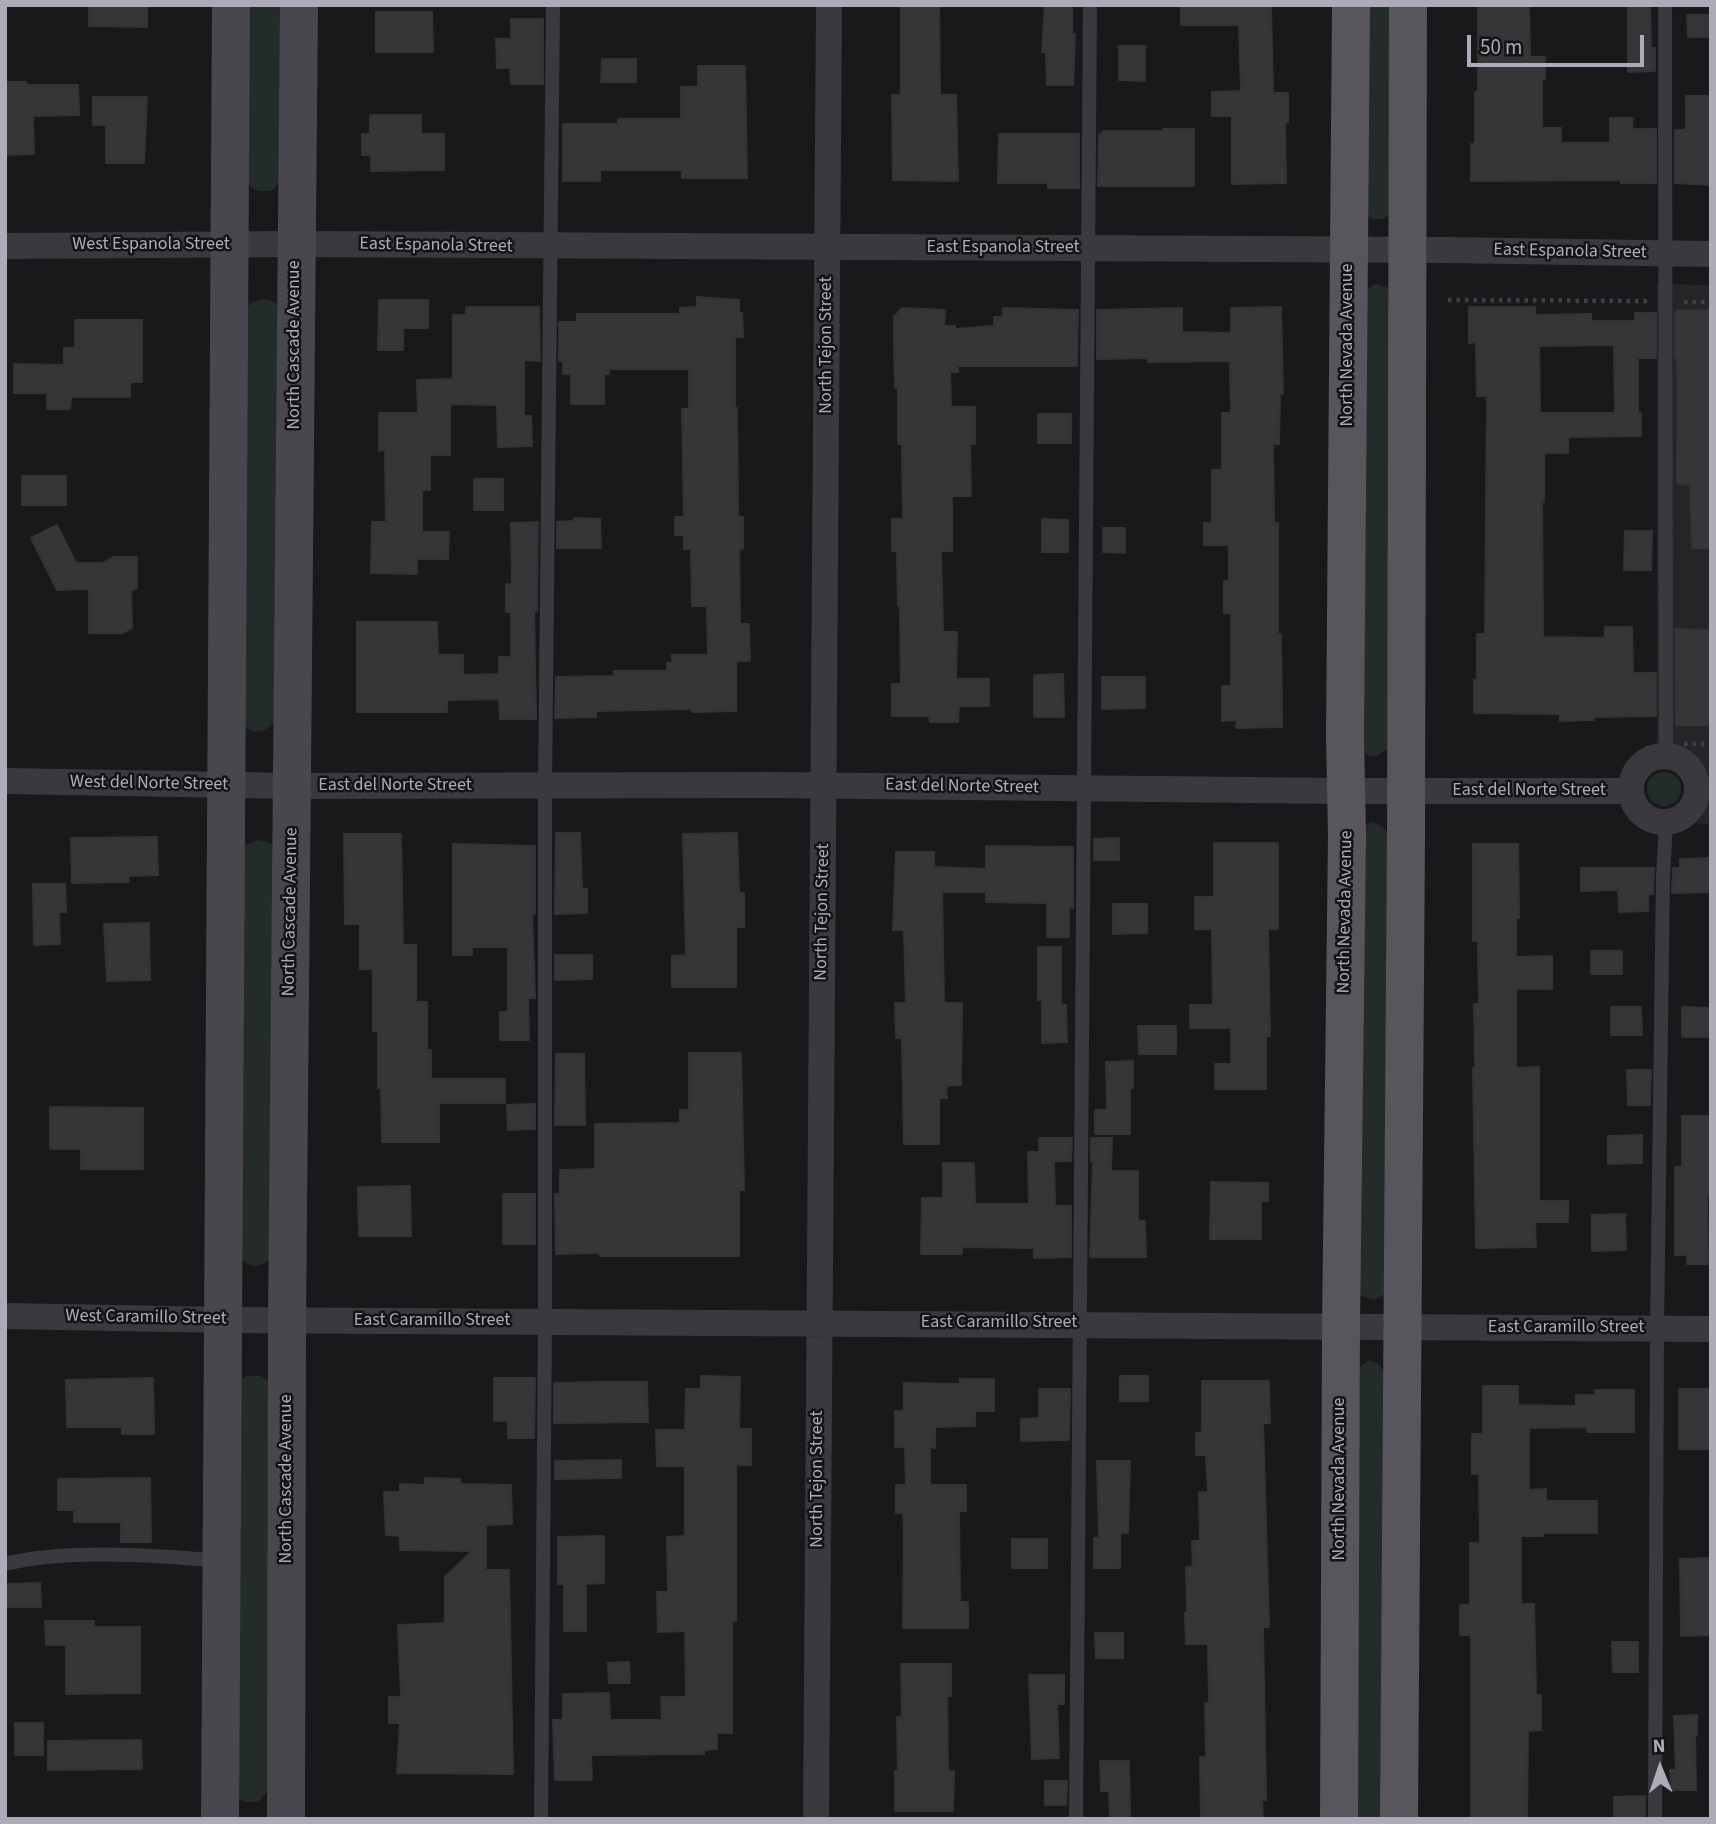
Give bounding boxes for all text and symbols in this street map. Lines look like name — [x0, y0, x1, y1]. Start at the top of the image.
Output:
scale bar — [1471, 21, 1648, 65]
text: 50 m — [1480, 32, 1522, 62]
street label: West Espanola Street — [72, 234, 230, 256]
street label: East Espanola Street — [359, 234, 513, 258]
street label: East Espanola Street — [926, 237, 1080, 259]
street label: East Espanola Street — [1493, 240, 1647, 264]
street label: North Cascade Avenue — [284, 260, 306, 430]
street label: North Nevada Avenue — [1337, 263, 1359, 427]
street label: North Tejon Street — [816, 276, 838, 414]
street label: West del Norte Street — [70, 772, 228, 796]
street label: East del Norte Street — [318, 775, 472, 797]
street label: East del Norte Street — [885, 775, 1039, 799]
street label: East del Norte Street — [1452, 780, 1606, 802]
street label: North Cascade Avenue — [279, 827, 303, 997]
street label: North Nevada Avenue — [1334, 830, 1358, 994]
street label: North Tejon Street — [811, 843, 835, 981]
street label: West Caramillo Street — [65, 1306, 227, 1330]
street label: East Caramillo Street — [354, 1310, 510, 1332]
street label: East Caramillo Street — [921, 1312, 1077, 1334]
street label: East Caramillo Street — [1488, 1317, 1644, 1339]
street label: North Cascade Avenue — [276, 1394, 298, 1564]
street label: North Nevada Avenue — [1329, 1397, 1351, 1561]
street label: North Tejon Street — [807, 1410, 829, 1548]
north arrow — [1625, 1733, 1695, 1803]
text: N — [1652, 1733, 1666, 1760]

